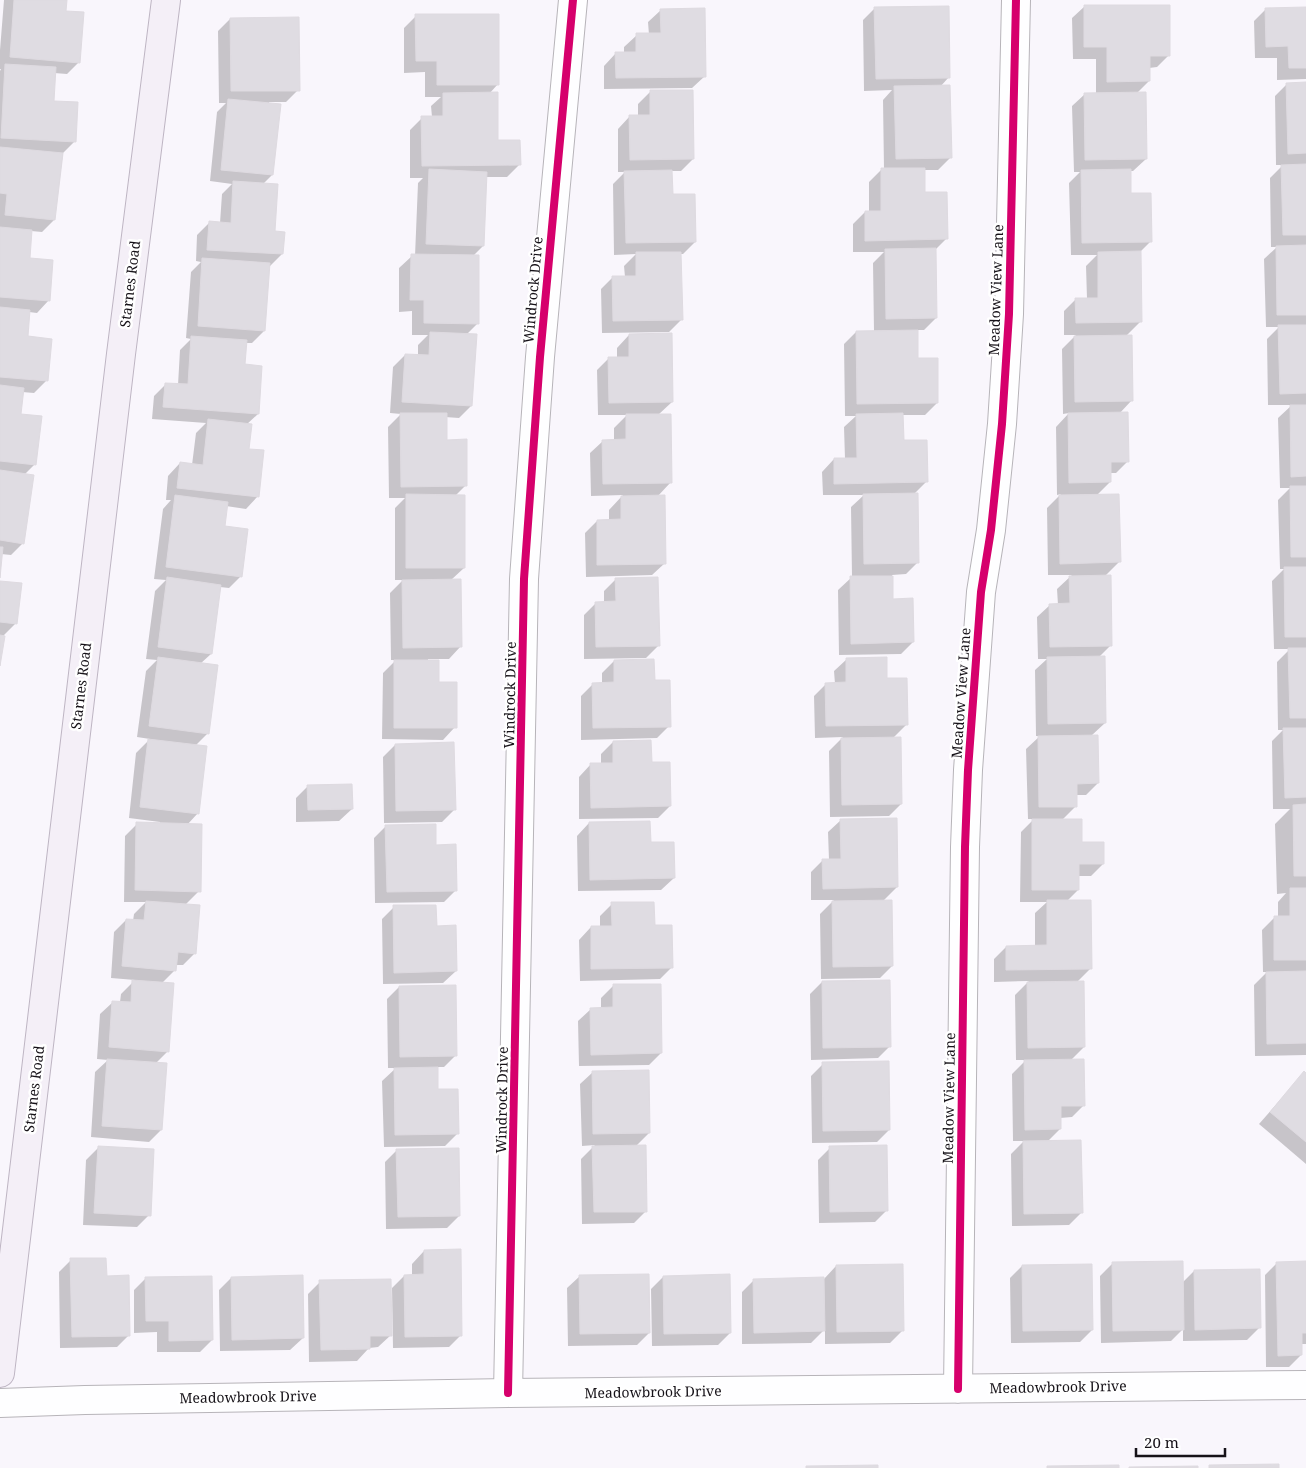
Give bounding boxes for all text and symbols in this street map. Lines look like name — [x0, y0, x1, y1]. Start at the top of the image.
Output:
street label: Meadow View Lane — [984, 224, 1007, 356]
street label: Windrock Drive — [518, 236, 547, 344]
street label: Starnes Road — [115, 239, 144, 328]
street label: Meadow View Lane — [946, 627, 975, 759]
street label: Starnes Road — [66, 641, 95, 730]
street label: Windrock Drive — [499, 641, 520, 749]
street label: Meadow View Lane — [938, 1032, 959, 1164]
street label: Starnes Road — [19, 1044, 48, 1133]
street label: Windrock Drive — [491, 1046, 512, 1154]
street label: Meadowbrook Drive — [989, 1376, 1127, 1397]
street label: Meadowbrook Drive — [584, 1381, 722, 1402]
street label: Meadowbrook Drive — [179, 1386, 317, 1407]
scale bar — [1136, 1426, 1225, 1458]
text: 20 m — [1144, 1432, 1179, 1452]

